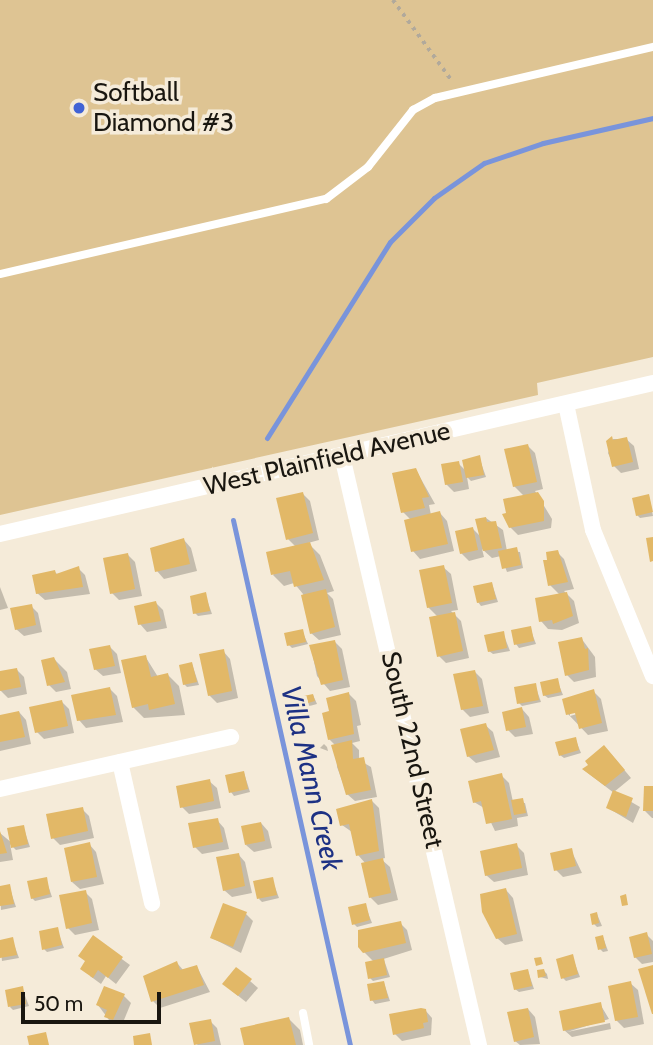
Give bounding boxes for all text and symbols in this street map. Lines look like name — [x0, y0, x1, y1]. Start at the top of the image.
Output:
place label: Softball Diamond #3 — [93, 77, 234, 138]
marker: Softball Diamond #3 — [71, 100, 87, 116]
street label: West Plainfield Avenue — [201, 415, 453, 503]
street label: South 22nd Street — [374, 649, 450, 851]
water label: Villa Mann Creek — [274, 682, 350, 874]
scale bar — [24, 978, 164, 1022]
text: 50 m — [34, 991, 83, 1016]

